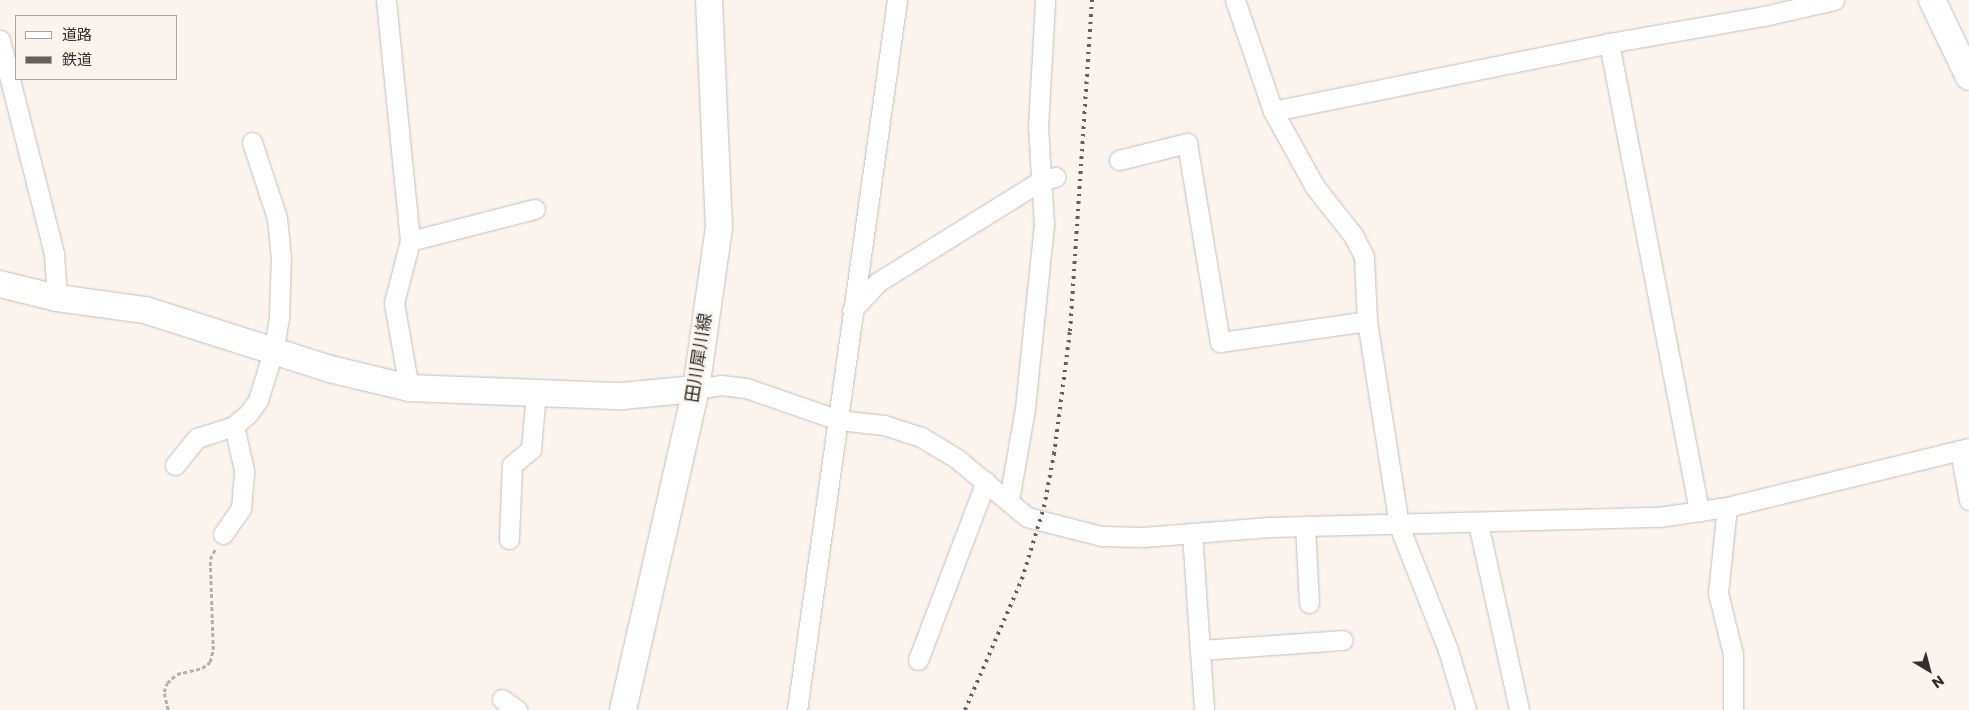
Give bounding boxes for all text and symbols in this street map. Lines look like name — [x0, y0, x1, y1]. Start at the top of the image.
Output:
legend — [15, 15, 178, 80]
text: 道路 — [62, 24, 92, 45]
text: 鉄道 — [62, 49, 92, 70]
street label: 田川犀川線 — [681, 312, 717, 404]
north arrow — [1904, 645, 1954, 695]
text: N — [1928, 671, 1948, 693]

